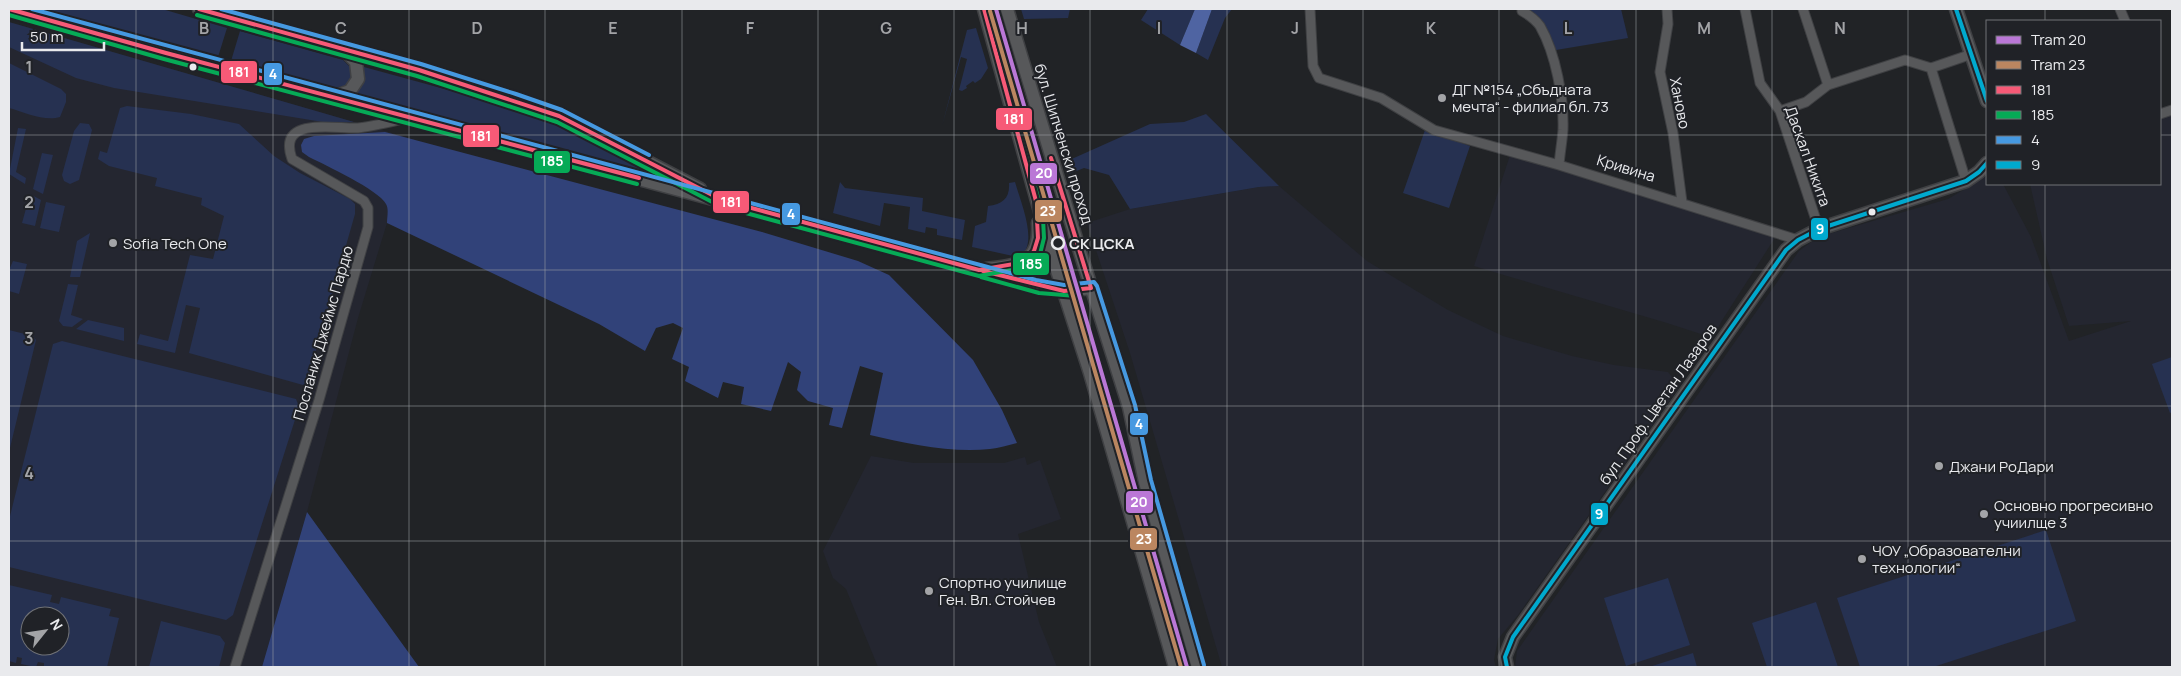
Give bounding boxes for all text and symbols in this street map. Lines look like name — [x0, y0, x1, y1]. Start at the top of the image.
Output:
text: B — [199, 17, 209, 39]
text: C — [335, 17, 347, 39]
text: D — [471, 17, 483, 39]
text: E — [608, 17, 618, 39]
text: F — [746, 17, 755, 39]
text: G — [880, 17, 892, 39]
text: H — [1016, 17, 1028, 39]
text: I — [1157, 17, 1161, 39]
text: J — [1291, 17, 1299, 39]
text: K — [1426, 17, 1437, 39]
text: L — [1564, 17, 1573, 39]
text: M — [1697, 17, 1711, 39]
text: N — [1834, 17, 1846, 39]
scale bar — [22, 20, 105, 52]
legend — [1986, 20, 2161, 185]
text: 50 m — [30, 26, 64, 47]
text: Tram 20 — [2031, 29, 2086, 50]
text: Tram 23 — [2031, 54, 2085, 75]
text: 1 — [25, 56, 33, 78]
line badge: 181 — [220, 60, 258, 84]
street label: бул. Шипченски проход — [1030, 61, 1098, 227]
unlabelled marker — [188, 62, 198, 72]
text: 181 — [229, 62, 249, 81]
line badge: 4 — [263, 62, 283, 86]
text: 4 — [269, 64, 277, 83]
street label: Ханово — [1665, 75, 1695, 131]
place label: ДГ №154 „Сбъдната мечта“ - филиал бл. 73 — [1452, 79, 1609, 117]
text: 181 — [2031, 79, 2051, 100]
marker: ДГ №154 „Сбъдната мечта“ - филиал бл. 73 — [1436, 92, 1448, 104]
street label: Даскал Никита — [1780, 103, 1836, 209]
text: 185 — [2031, 104, 2054, 125]
line badge: 181 — [995, 107, 1033, 131]
text: 181 — [1004, 109, 1024, 128]
line badge: 181 — [462, 124, 500, 148]
text: 181 — [471, 126, 491, 145]
text: 4 — [2031, 129, 2040, 150]
street label: Кривина — [1594, 149, 1658, 187]
line badge: 185 — [533, 150, 571, 174]
text: 185 — [541, 151, 563, 170]
text: 9 — [2031, 154, 2040, 175]
line badge: 20 — [1029, 162, 1058, 185]
text: 20 — [1035, 163, 1053, 182]
line badge: 181 — [712, 190, 750, 214]
text: 2 — [24, 191, 34, 213]
text: 181 — [721, 192, 741, 211]
line badge: 23 — [1034, 199, 1063, 223]
text: 23 — [1040, 201, 1056, 220]
line badge: 4 — [781, 202, 801, 226]
text: 4 — [787, 204, 795, 223]
unlabelled marker — [1867, 207, 1877, 217]
line badge: 9 — [1810, 217, 1829, 241]
text: 9 — [1816, 219, 1824, 238]
place label: Sofia Tech One — [123, 233, 227, 254]
place label: СК ЦСКА — [1069, 233, 1135, 254]
marker: СК ЦСКА — [1051, 236, 1065, 250]
marker: Sofia Tech One — [107, 237, 119, 249]
street label: Посланик Джеймс Пардю — [288, 243, 358, 423]
line badge: 185 — [1012, 252, 1050, 276]
text: 185 — [1020, 254, 1042, 273]
street label: бул. Проф. Цветан Лазаров — [1594, 319, 1722, 489]
text: 3 — [24, 327, 34, 349]
line badge: 4 — [1129, 412, 1149, 436]
text: 4 — [1135, 414, 1143, 433]
place label: Джани РоДари — [1949, 456, 2054, 477]
marker: Джани РоДари — [1933, 460, 1945, 472]
text: 4 — [24, 462, 34, 484]
line badge: 20 — [1125, 490, 1154, 514]
text: 20 — [1130, 492, 1148, 511]
place label: Основно прогресивно учиилще 3 — [1994, 495, 2153, 533]
line badge: 9 — [1590, 502, 1609, 526]
text: 9 — [1595, 504, 1603, 523]
marker: Основно прогресивно учиилще 3 — [1978, 508, 1990, 520]
line badge: 23 — [1129, 527, 1158, 551]
text: 23 — [1136, 529, 1152, 548]
place label: ЧОУ „Образователни технологии“ — [1872, 540, 2021, 578]
marker: ЧОУ „Образователни технологии“ — [1856, 553, 1868, 565]
place label: Спортно училище Ген. Вл. Стойчев — [939, 572, 1067, 610]
marker: Спортно училище Ген. Вл. Стойчев — [923, 585, 935, 597]
north arrow — [20, 606, 70, 656]
text: N — [46, 615, 67, 633]

